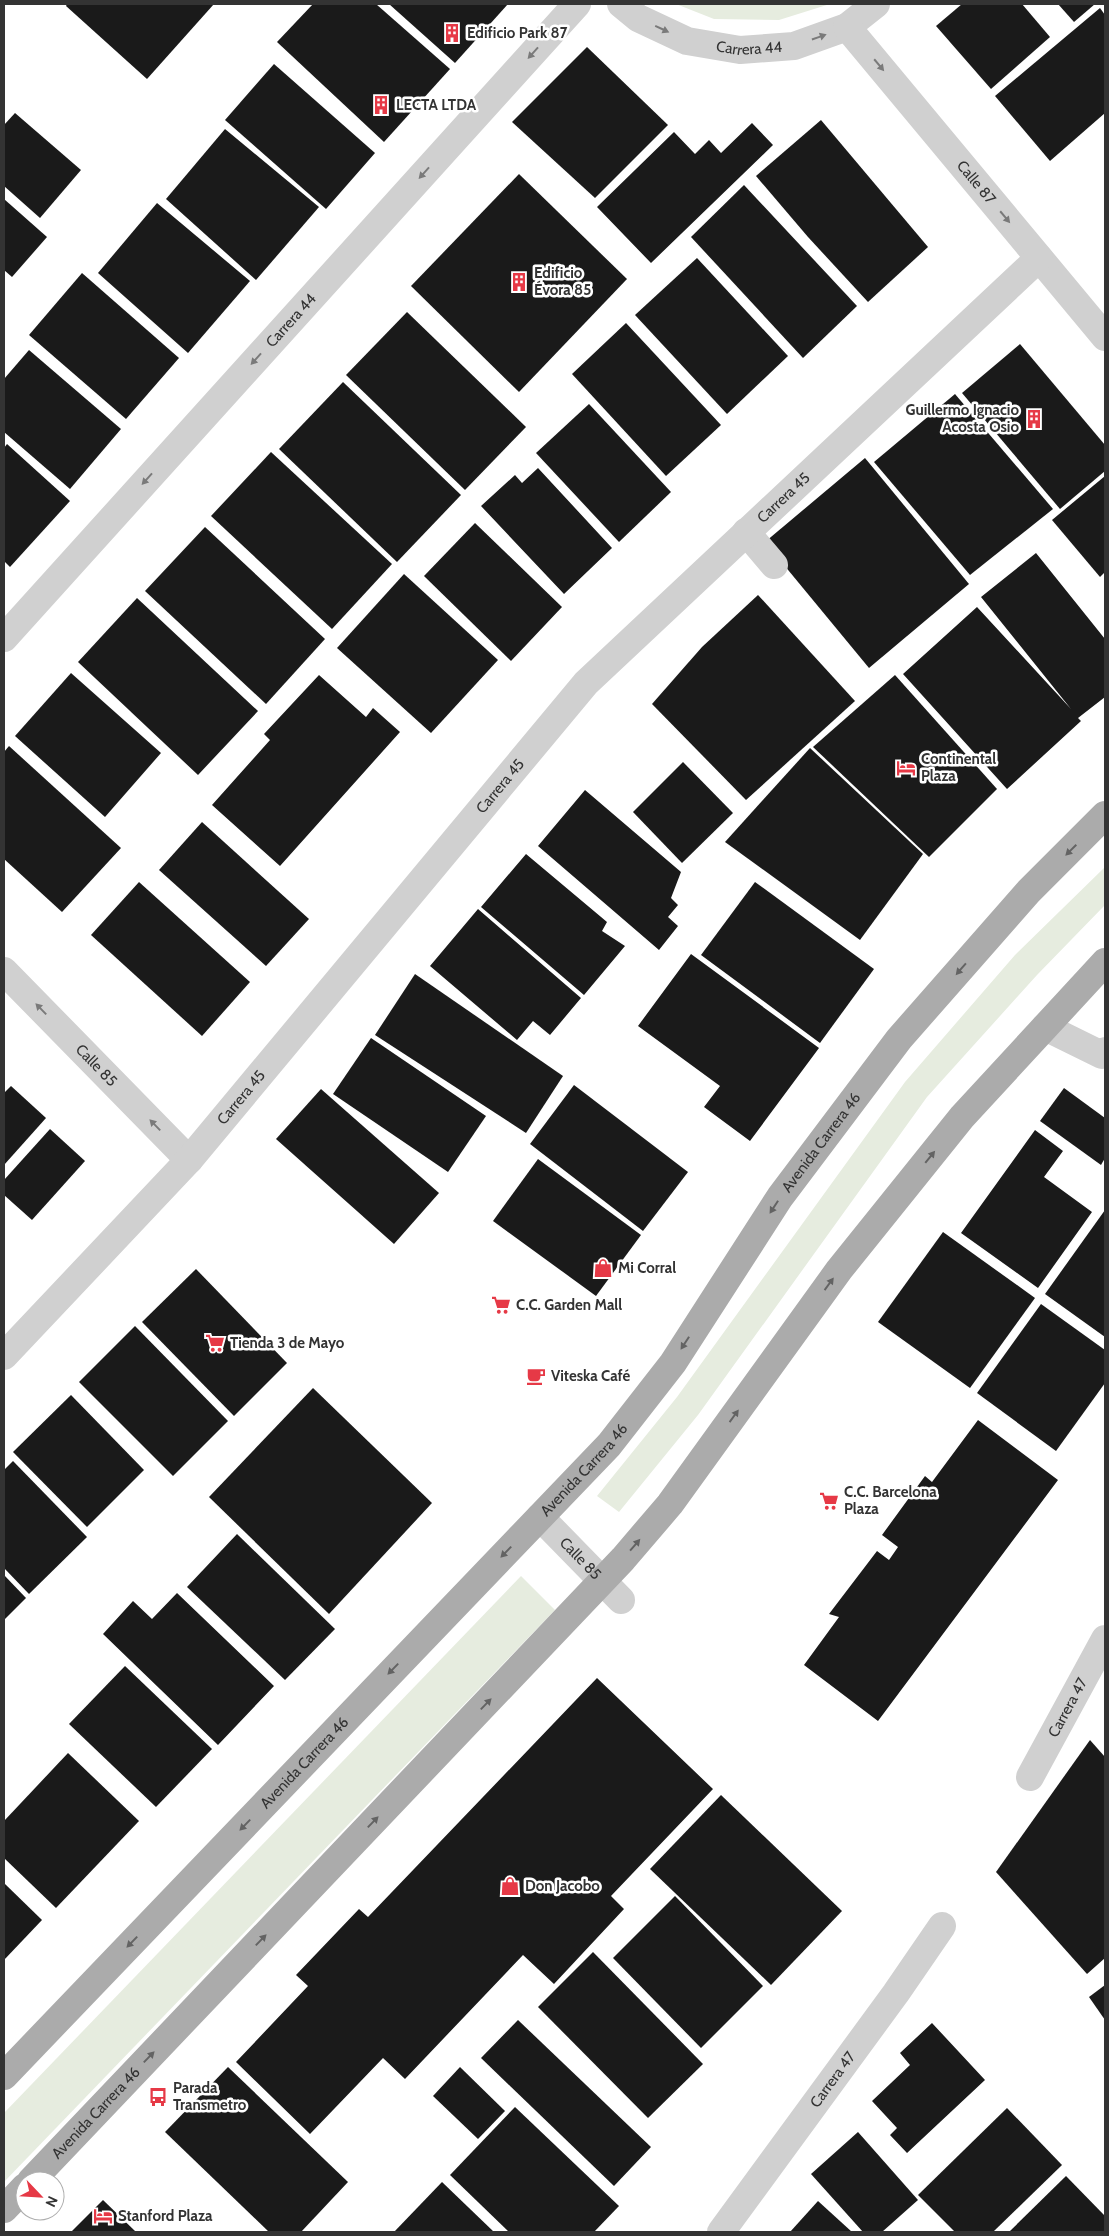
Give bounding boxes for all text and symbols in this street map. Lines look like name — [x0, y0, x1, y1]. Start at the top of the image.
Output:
building icon: Edificio Park 87 — [441, 22, 463, 44]
place label: Edificio Park 87 — [467, 24, 568, 42]
one-way arrow — [655, 25, 669, 33]
one-way arrow — [812, 33, 827, 40]
street label: Carrera 44 — [715, 37, 783, 59]
one-way arrow — [527, 46, 539, 58]
one-way arrow — [873, 58, 884, 71]
building icon: LECTA LTDA — [370, 94, 392, 116]
place label: LECTA LTDA — [396, 96, 477, 114]
street label: Calle 87 — [953, 157, 1000, 208]
one-way arrow — [418, 167, 430, 179]
one-way arrow — [999, 210, 1011, 222]
place label: Edificio Évora 85 — [534, 264, 591, 299]
building icon: Edificio Évora 85 — [508, 271, 530, 293]
street label: Carrera 44 — [262, 290, 320, 351]
one-way arrow — [250, 352, 262, 364]
place label: Guillermo Ignacio Acosta Osio — [906, 401, 1019, 436]
building icon: Guillermo Ignacio Acosta Osio — [1023, 408, 1045, 430]
street label: Carrera 45 — [754, 469, 814, 527]
one-way arrow — [141, 473, 153, 485]
place label: Continental Plaza — [921, 750, 996, 785]
street label: Carrera 45 — [472, 755, 528, 817]
hotel icon: Continental Plaza — [895, 757, 917, 779]
one-way arrow — [1065, 843, 1077, 855]
one-way arrow — [955, 963, 966, 976]
one-way arrow — [35, 1003, 47, 1015]
street label: Calle 85 — [72, 1041, 121, 1090]
street label: Carrera 45 — [213, 1066, 269, 1128]
street label: Avenida Carrera 46 — [778, 1089, 864, 1196]
one-way arrow — [149, 1119, 161, 1131]
one-way arrow — [925, 1150, 935, 1164]
one-way arrow — [769, 1200, 778, 1213]
shop icon: Mi Corral — [592, 1257, 614, 1279]
place label: Mi Corral — [618, 1259, 676, 1277]
one-way arrow — [824, 1277, 834, 1291]
supermarket icon: C.C. Garden Mall — [490, 1294, 512, 1316]
place label: C.C. Garden Mall — [516, 1296, 622, 1314]
supermarket icon: Tienda 3 de Mayo — [204, 1332, 226, 1354]
place label: Tienda 3 de Mayo — [230, 1334, 345, 1352]
one-way arrow — [681, 1336, 690, 1350]
cafe icon: Viteska Café — [525, 1365, 547, 1387]
place label: Viteska Café — [551, 1367, 631, 1385]
one-way arrow — [729, 1409, 739, 1423]
street label: Avenida Carrera 46 — [537, 1420, 631, 1520]
place label: C.C. Barcelona Plaza — [844, 1483, 937, 1518]
supermarket icon: C.C. Barcelona Plaza — [818, 1490, 840, 1512]
street label: Calle 85 — [556, 1534, 605, 1583]
one-way arrow — [629, 1539, 640, 1551]
one-way arrow — [500, 1546, 512, 1558]
one-way arrow — [388, 1663, 400, 1675]
street label: Carrera 47 — [1044, 1674, 1091, 1740]
one-way arrow — [480, 1699, 492, 1711]
street label: Avenida Carrera 46 — [256, 1713, 352, 1812]
one-way arrow — [367, 1816, 379, 1828]
one-way arrow — [239, 1818, 251, 1830]
shop icon: Don Jacobo — [499, 1875, 521, 1897]
place label: Don Jacobo — [525, 1877, 600, 1895]
one-way arrow — [255, 1934, 267, 1946]
one-way arrow — [126, 1936, 138, 1948]
street label: Carrera 47 — [806, 2048, 859, 2111]
one-way arrow — [143, 2051, 155, 2063]
street label: Avenida Carrera 46 — [48, 2063, 144, 2163]
place label: Parada Transmetro — [173, 2079, 247, 2114]
bus stop icon: Parada Transmetro — [147, 2086, 169, 2108]
north arrow — [15, 2171, 65, 2221]
text: N — [42, 2193, 62, 2210]
hotel icon: Stanford Plaza — [92, 2205, 114, 2227]
place label: Stanford Plaza — [118, 2207, 213, 2225]

